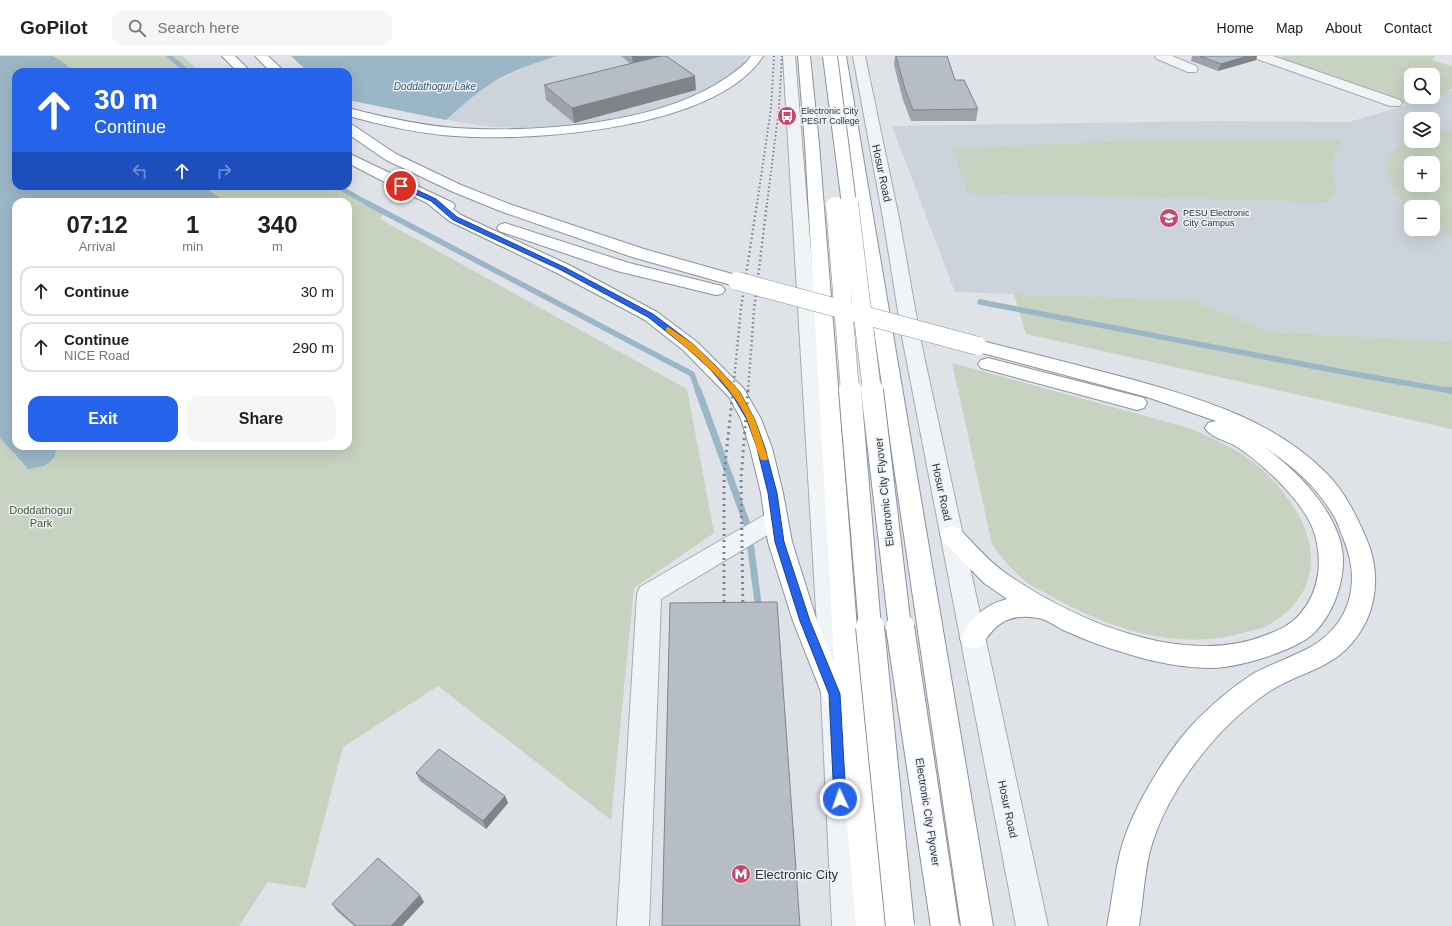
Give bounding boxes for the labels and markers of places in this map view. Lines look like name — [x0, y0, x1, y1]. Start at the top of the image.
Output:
bus stop icon: Electronic City PESIT College — [776, 105, 798, 127]
place label: Electronic City PESIT College — [801, 106, 860, 126]
pin — [384, 169, 418, 203]
school or university icon: PESU Electronic City Campus — [1158, 207, 1180, 229]
place label: PESU Electronic City Campus — [1183, 208, 1250, 228]
metro station icon: Electronic City — [730, 863, 752, 885]
place label: Electronic City — [755, 867, 839, 882]

